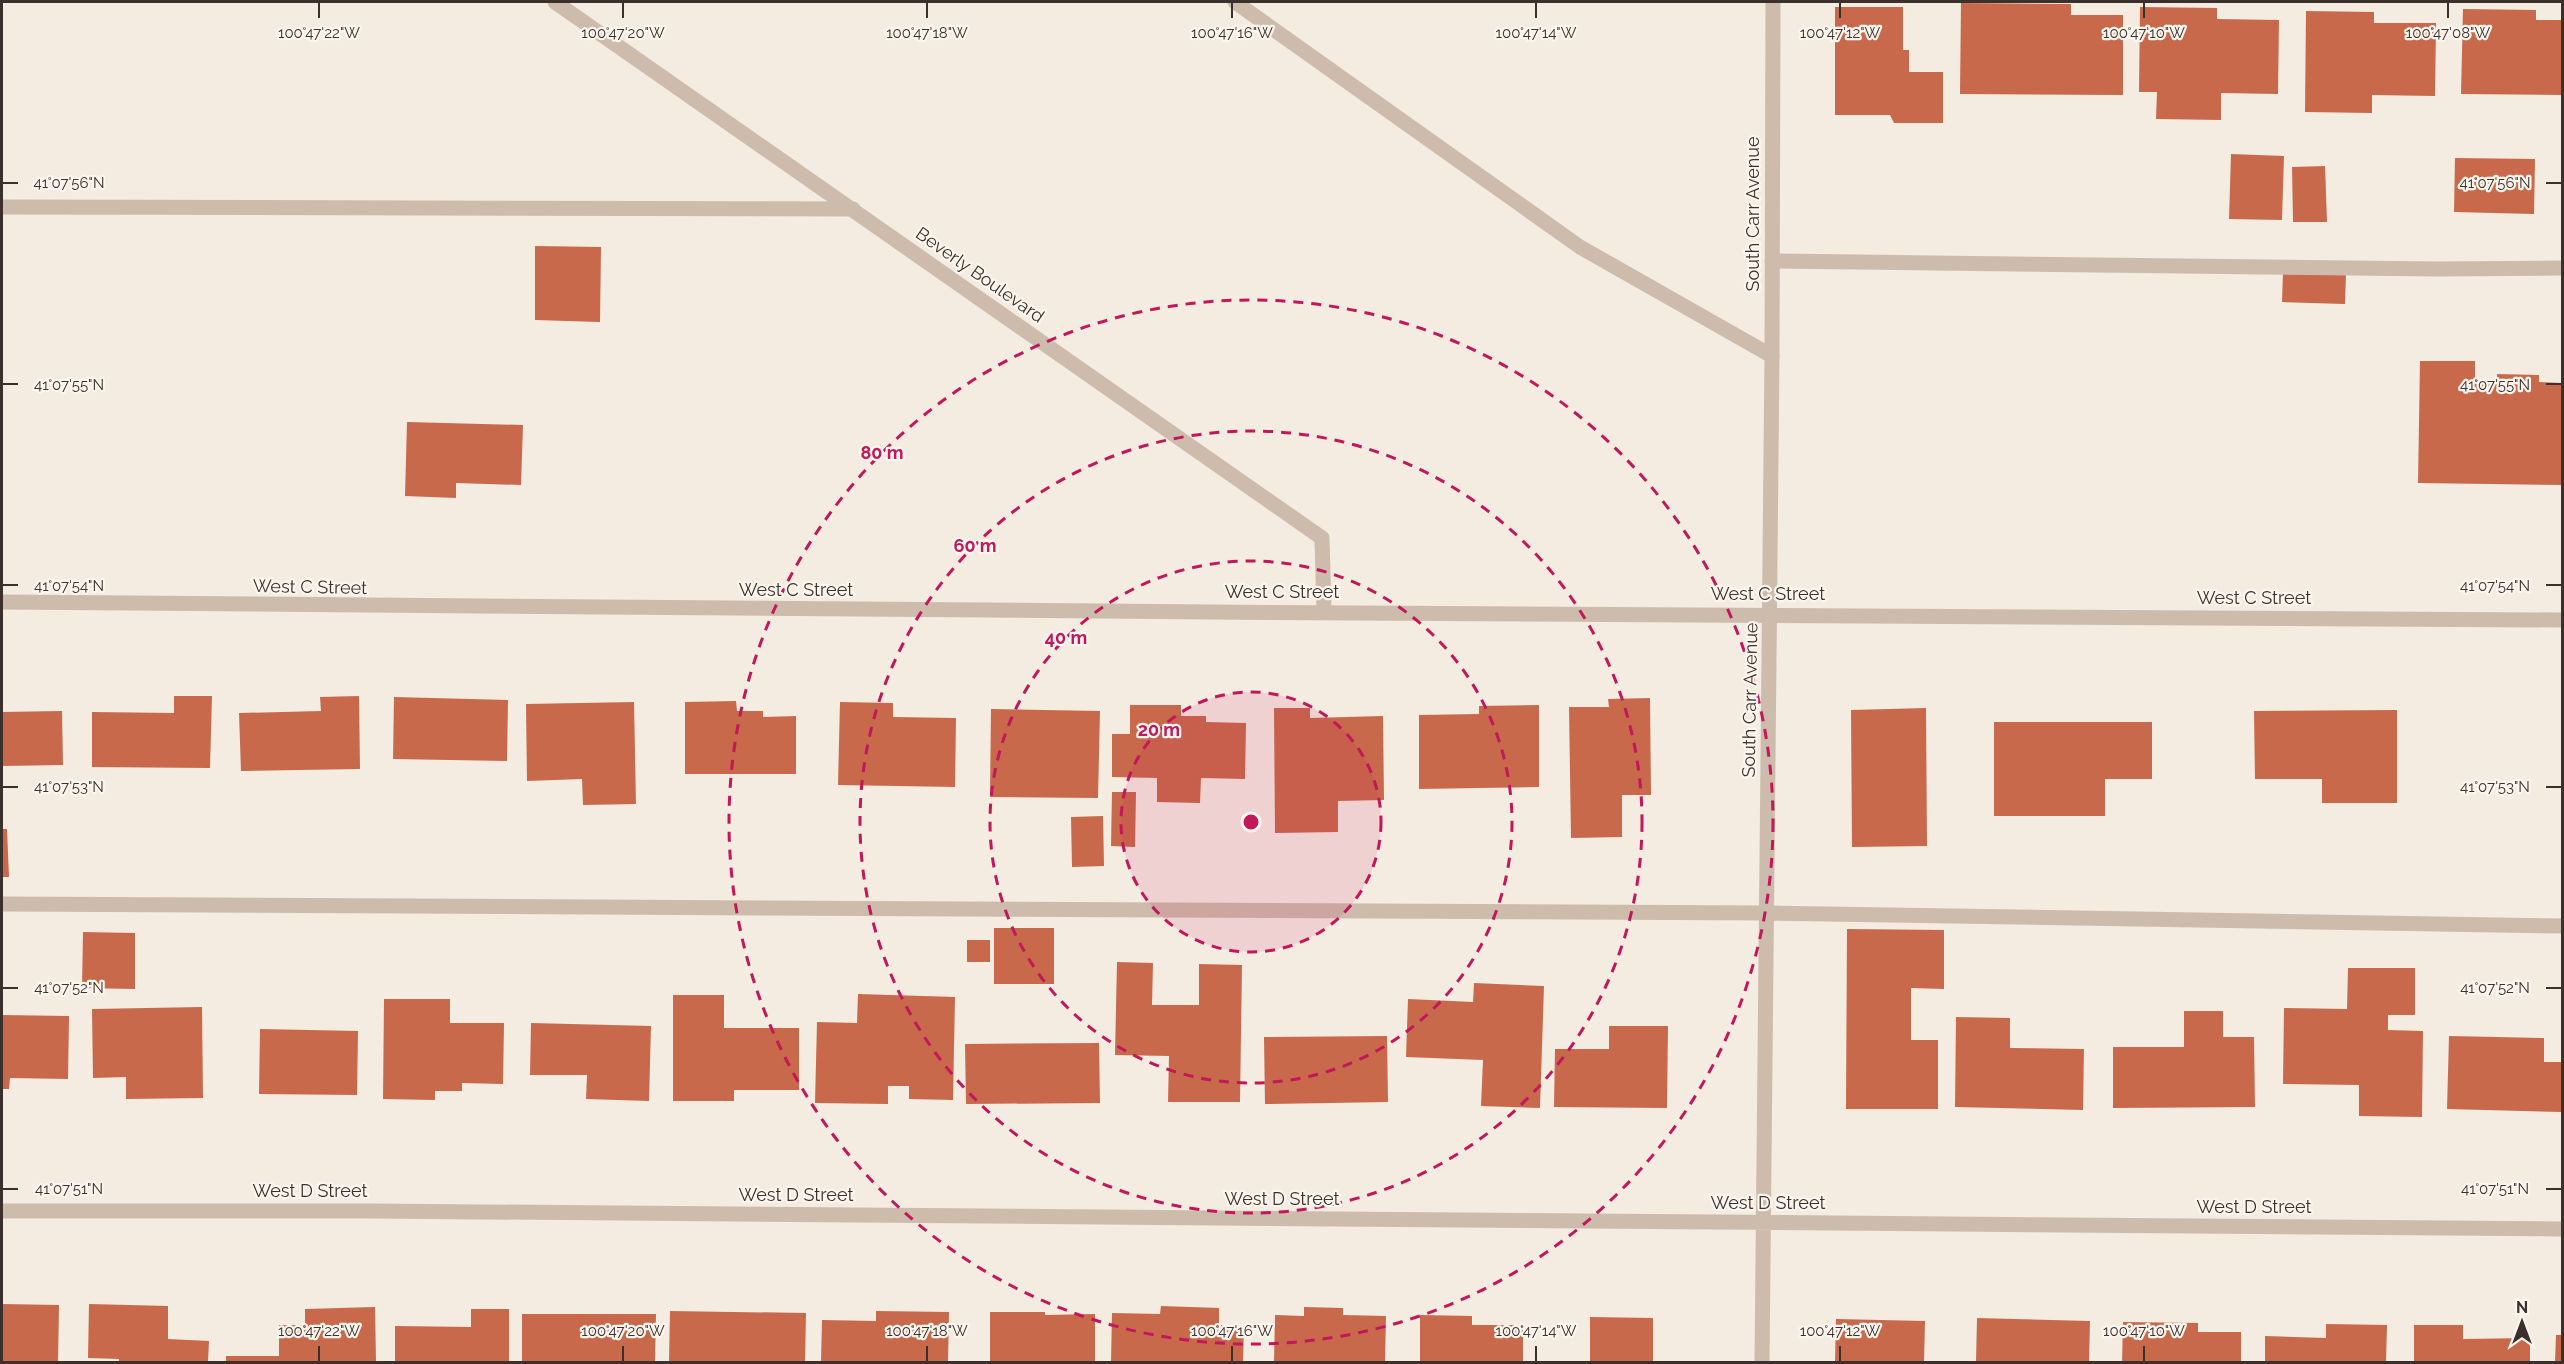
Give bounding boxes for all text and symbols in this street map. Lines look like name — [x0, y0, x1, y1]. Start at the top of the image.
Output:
text: 100°47'22"W — [278, 24, 360, 42]
text: 100°47'20"W — [581, 24, 665, 42]
text: 100°47'18"W — [886, 24, 968, 42]
text: 100°47'16"W — [1191, 24, 1273, 42]
text: 100°47'14"W — [1496, 24, 1577, 42]
text: 100°47'12"W — [1800, 24, 1881, 42]
text: 100°47'10"W — [2103, 24, 2185, 42]
text: 100°47'08"W — [2406, 24, 2490, 42]
street label: South Carr Avenue — [1742, 136, 1763, 292]
text: 41°07'56"N — [34, 174, 104, 192]
text: 41°07'56"N — [2460, 174, 2530, 192]
street label: Beverly Boulevard — [912, 222, 1049, 327]
text: 41°07'55"N — [34, 376, 104, 394]
text: 41°07'55"N — [2460, 376, 2530, 394]
text: 80 m — [860, 442, 904, 463]
text: 60 m — [953, 535, 997, 556]
street label: West C Street — [253, 575, 367, 598]
text: 41°07'54"N — [34, 577, 104, 595]
text: 41°07'54"N — [2460, 577, 2530, 595]
street label: West C Street — [739, 579, 853, 600]
street label: West C Street — [1225, 581, 1339, 602]
street label: West C Street — [1711, 583, 1825, 604]
street label: West C Street — [2197, 587, 2311, 608]
street label: South Carr Avenue — [1738, 622, 1761, 778]
text: 40 m — [1045, 627, 1087, 648]
text: 20 m — [1138, 719, 1180, 740]
text: 41°07'53"N — [34, 778, 104, 796]
text: 41°07'53"N — [2460, 778, 2530, 796]
centre of rings — [1241, 812, 1261, 832]
text: 41°07'52"N — [34, 979, 104, 997]
text: 41°07'52"N — [2460, 979, 2530, 997]
text: 41°07'51"N — [35, 1180, 103, 1198]
street label: West D Street — [253, 1180, 367, 1201]
text: 41°07'51"N — [2461, 1180, 2529, 1198]
street label: West D Street — [739, 1184, 853, 1205]
street label: West D Street — [1225, 1188, 1339, 1209]
street label: West D Street — [1711, 1192, 1825, 1213]
street label: West D Street — [2197, 1196, 2311, 1217]
north arrow — [2492, 1292, 2552, 1352]
text: N — [2516, 1298, 2528, 1317]
text: 100°47'22"W — [278, 1322, 360, 1340]
text: 100°47'20"W — [581, 1322, 665, 1340]
text: 100°47'18"W — [886, 1322, 968, 1340]
text: 100°47'16"W — [1191, 1322, 1273, 1340]
text: 100°47'14"W — [1496, 1322, 1577, 1340]
text: 100°47'12"W — [1800, 1322, 1881, 1340]
text: 100°47'10"W — [2103, 1322, 2185, 1340]

